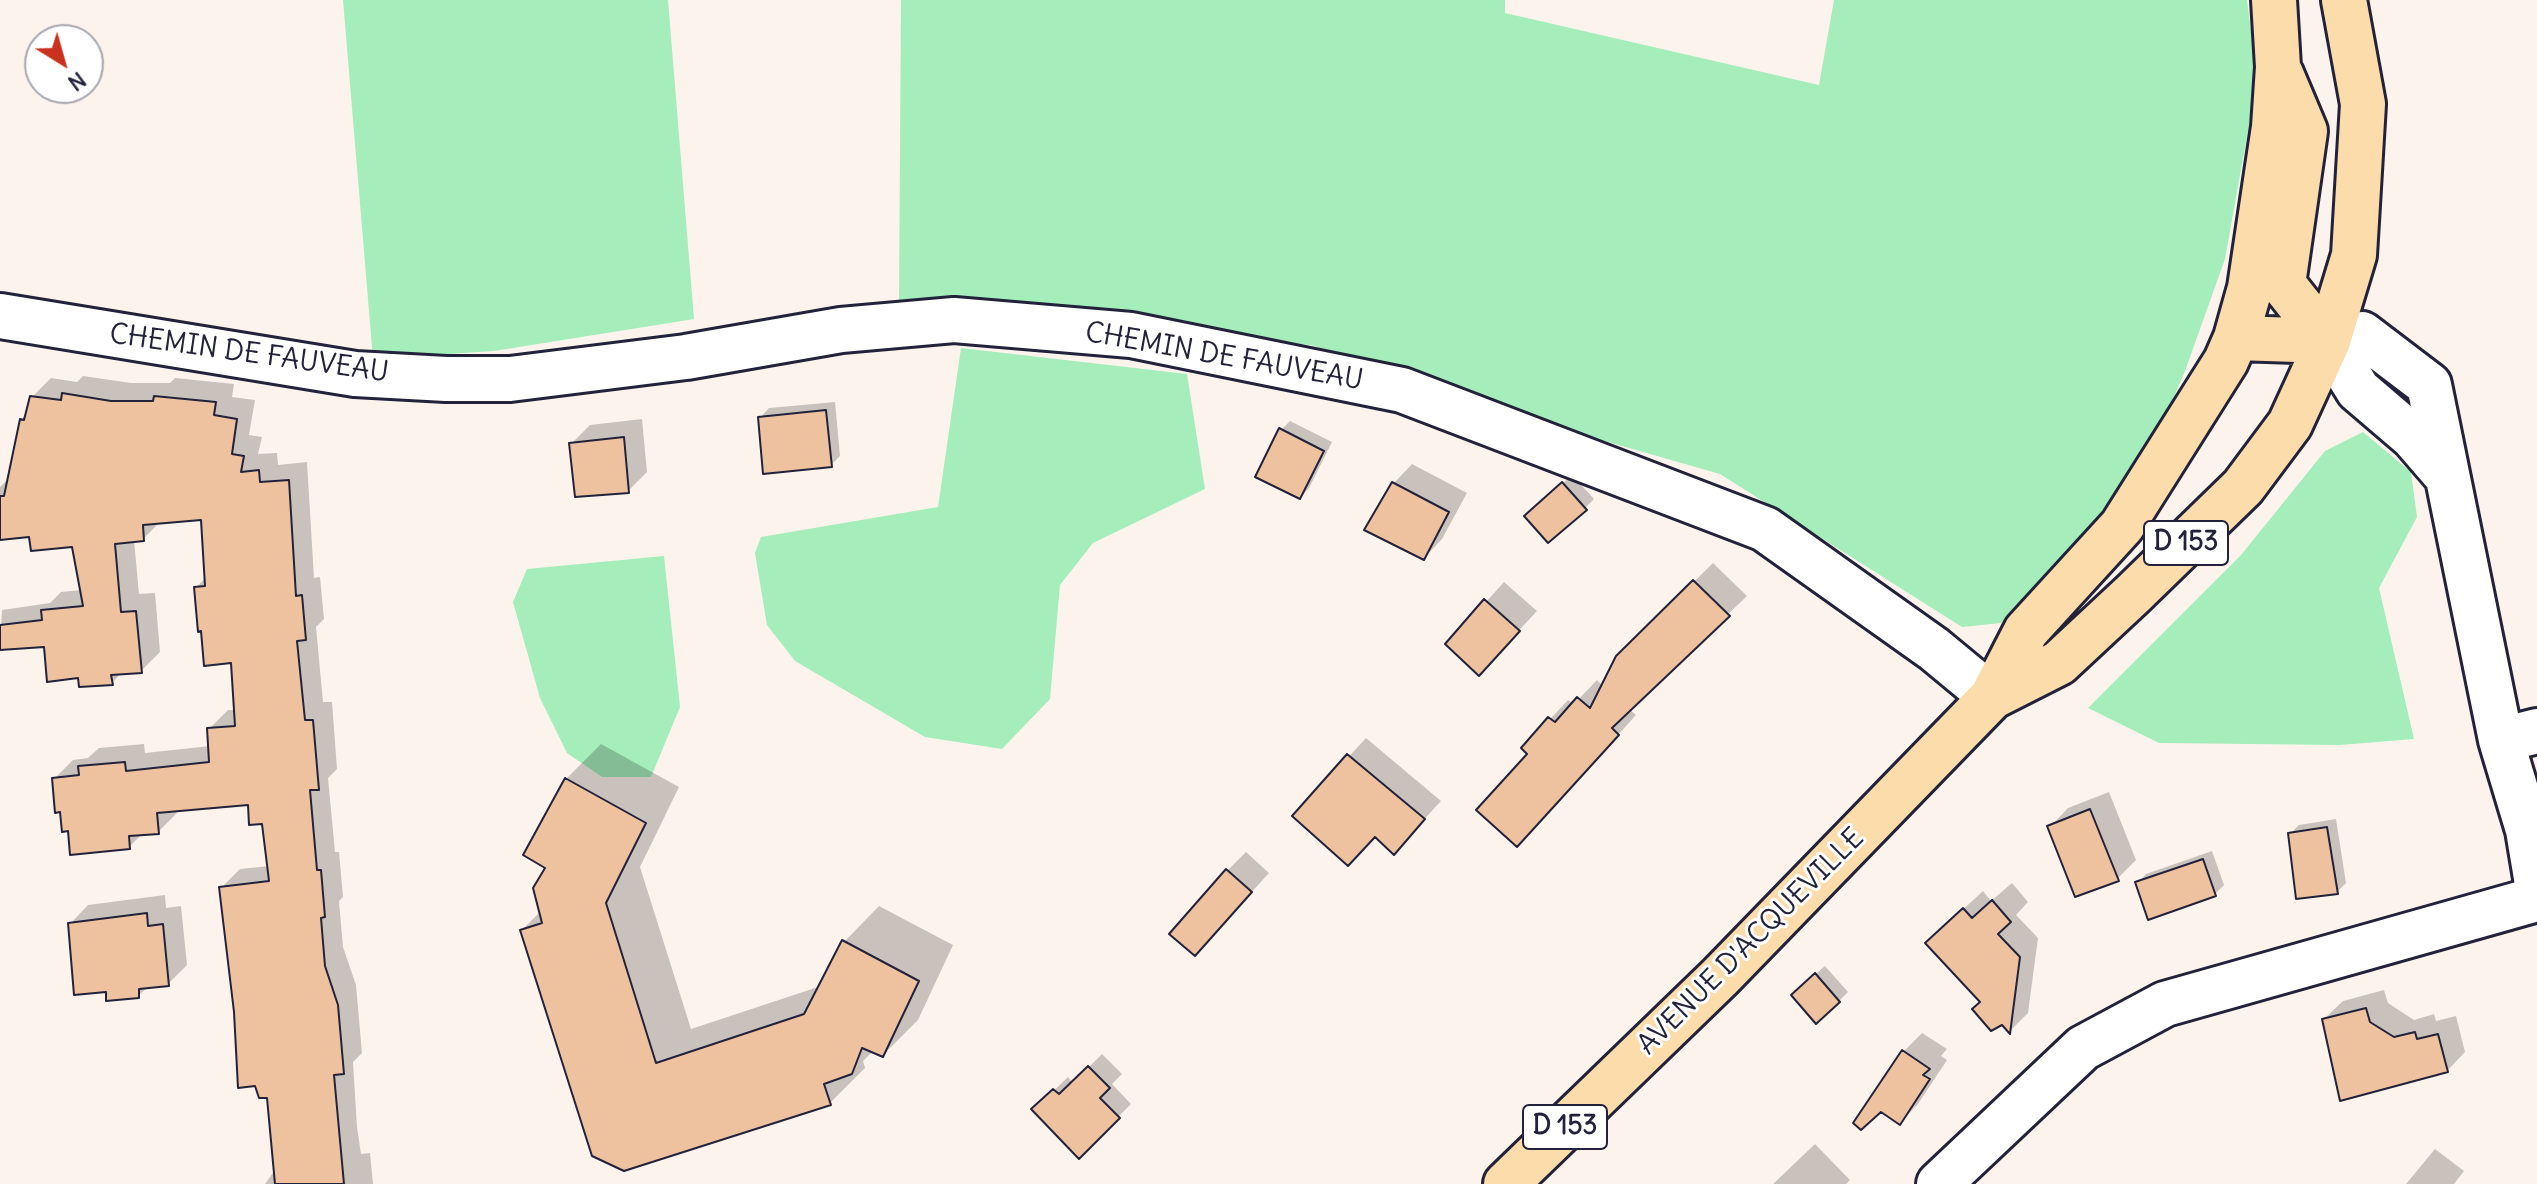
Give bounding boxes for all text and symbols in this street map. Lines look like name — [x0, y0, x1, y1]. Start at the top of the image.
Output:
north arrow — [24, 24, 104, 104]
text: N — [63, 66, 92, 97]
street label: CHEMIN DE FAUVEAU — [1082, 316, 1366, 398]
street label: CHEMIN DE FAUVEAU — [107, 318, 391, 390]
road number: D 153 — [2144, 521, 2228, 565]
street label: AVENUE D'ACQUEVILLE — [1631, 822, 1871, 1062]
road number: D 153 — [1523, 1105, 1607, 1149]

